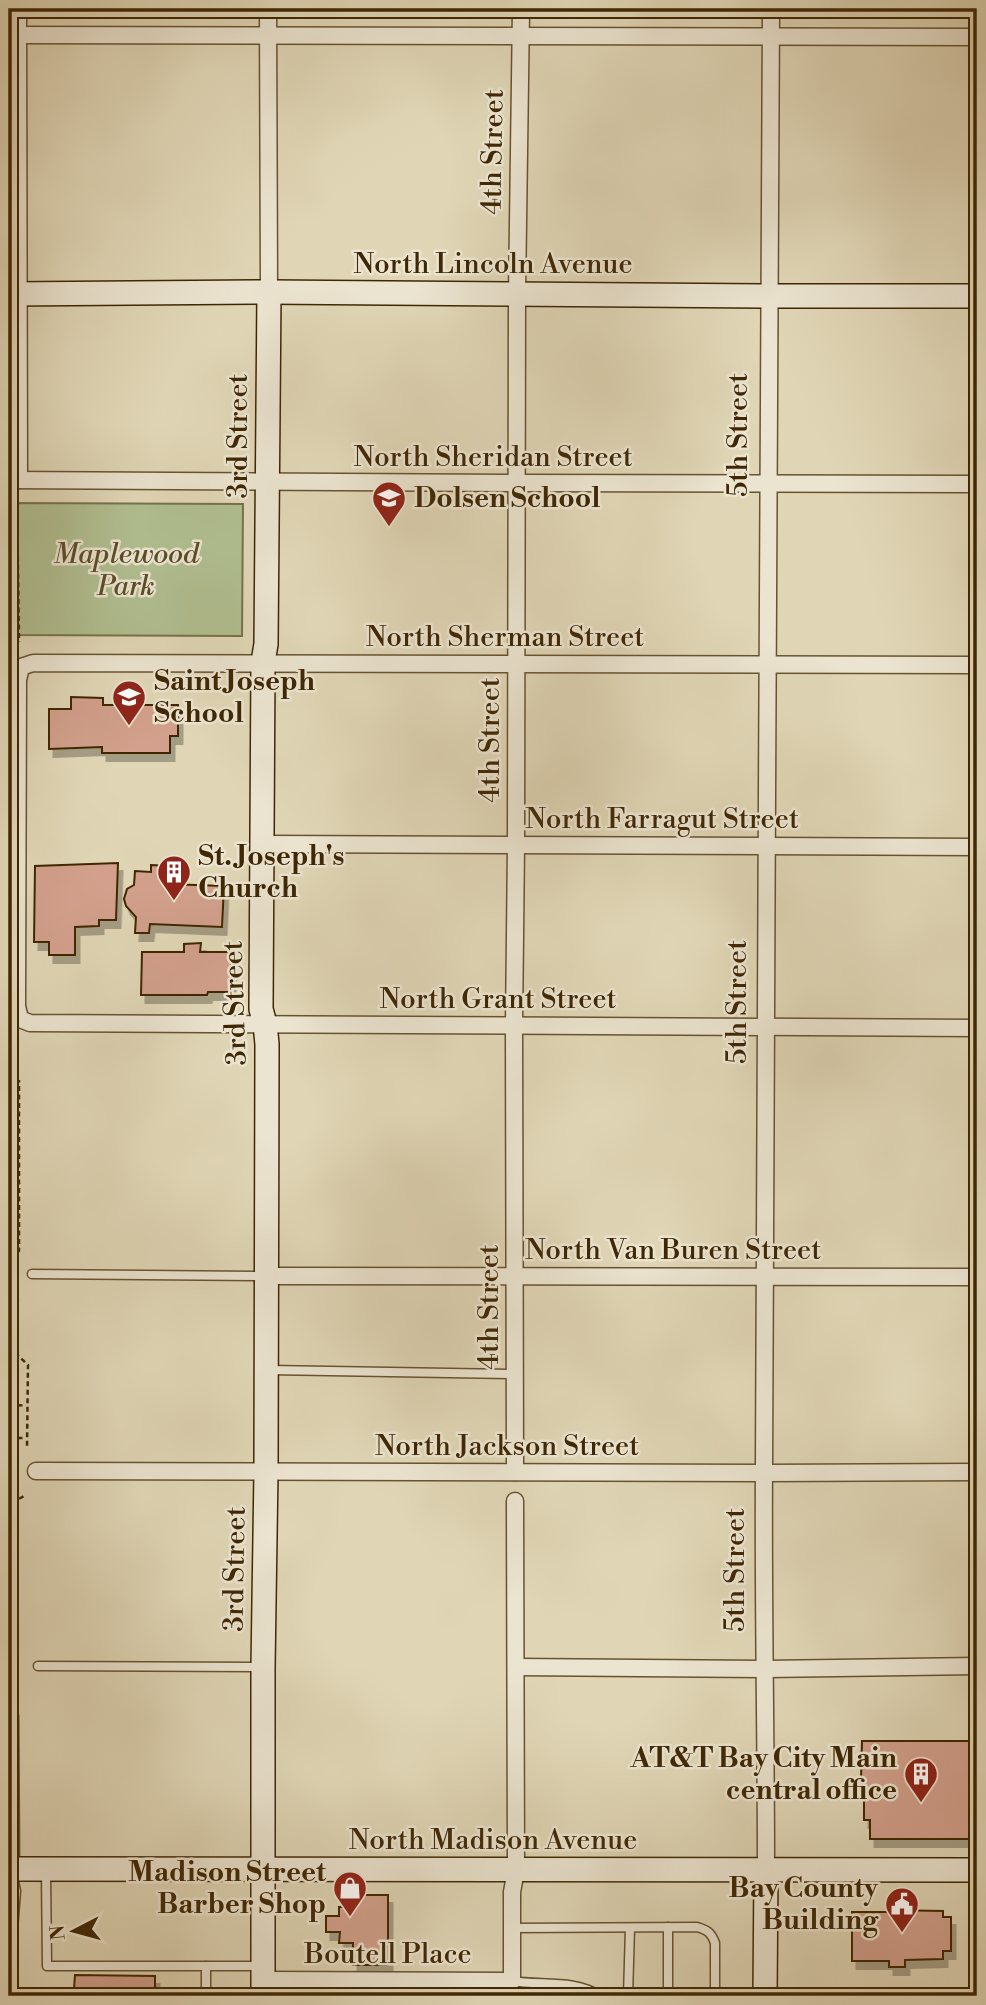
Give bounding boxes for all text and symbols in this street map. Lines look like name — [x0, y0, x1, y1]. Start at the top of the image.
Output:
street label: 4th Street — [474, 89, 512, 215]
street label: North Lincoln Avenue — [353, 247, 633, 282]
street label: 3rd Street — [221, 373, 256, 499]
street label: 5th Street — [721, 373, 756, 497]
street label: North Sheridan Street — [353, 440, 633, 475]
school or university icon: Dolsen School — [370, 479, 408, 528]
place label: Dolsen School — [414, 481, 601, 516]
park label: Maplewood Park — [53, 537, 200, 604]
street label: North Sherman Street — [366, 620, 644, 655]
place label: Saint Joseph School — [154, 664, 315, 731]
street label: 4th Street — [473, 677, 508, 803]
school or university icon: Saint Joseph School — [110, 678, 148, 727]
street label: North Farragut Street — [525, 802, 799, 837]
place label: St. Joseph's Church — [198, 839, 345, 906]
building icon: St. Joseph's Church — [155, 853, 193, 902]
street label: 3rd Street — [215, 940, 255, 1066]
street label: 5th Street — [720, 940, 755, 1064]
street label: North Grant Street — [379, 982, 617, 1017]
street label: North Van Buren Street — [525, 1233, 821, 1268]
street label: 4th Street — [472, 1244, 507, 1370]
street label: North Jackson Street — [375, 1429, 639, 1464]
street label: 3rd Street — [216, 1506, 254, 1632]
street label: 5th Street — [718, 1508, 753, 1632]
place label: AT&T Bay City Main central office — [629, 1741, 897, 1808]
building icon: AT&T Bay City Main central office — [902, 1755, 940, 1804]
street label: North Madison Avenue — [349, 1823, 637, 1858]
place label: Madison Street Barber Shop — [128, 1855, 327, 1922]
shop icon: Madison Street Barber Shop — [331, 1869, 369, 1918]
place label: Bay County Building — [729, 1871, 879, 1938]
public building icon: Bay County Building — [883, 1885, 921, 1934]
north arrow — [38, 1896, 108, 1966]
text: N — [45, 1924, 71, 1941]
street label: Boutell Place — [303, 1937, 472, 1972]

